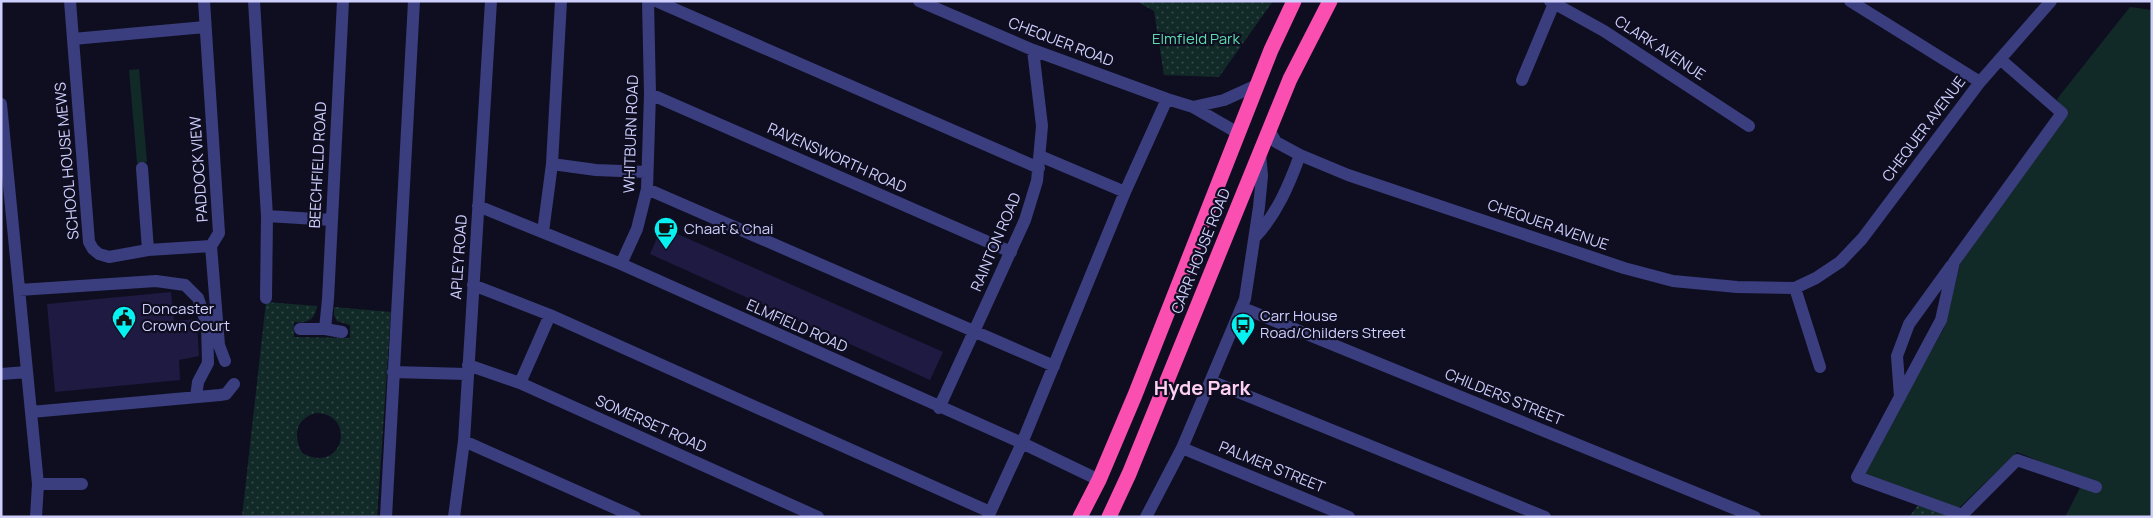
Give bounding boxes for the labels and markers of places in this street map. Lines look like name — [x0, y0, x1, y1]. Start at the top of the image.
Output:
cafe icon: Chaat & Chai — [653, 216, 679, 250]
place label: Chaat & Chai — [684, 218, 774, 239]
place label: Doncaster Crown Court — [142, 298, 230, 336]
public building icon: Doncaster Crown Court — [111, 305, 137, 339]
place label: Carr House Road/Childers Street — [1260, 305, 1406, 343]
bus stop icon: Carr House Road/Childers Street — [1230, 312, 1256, 346]

